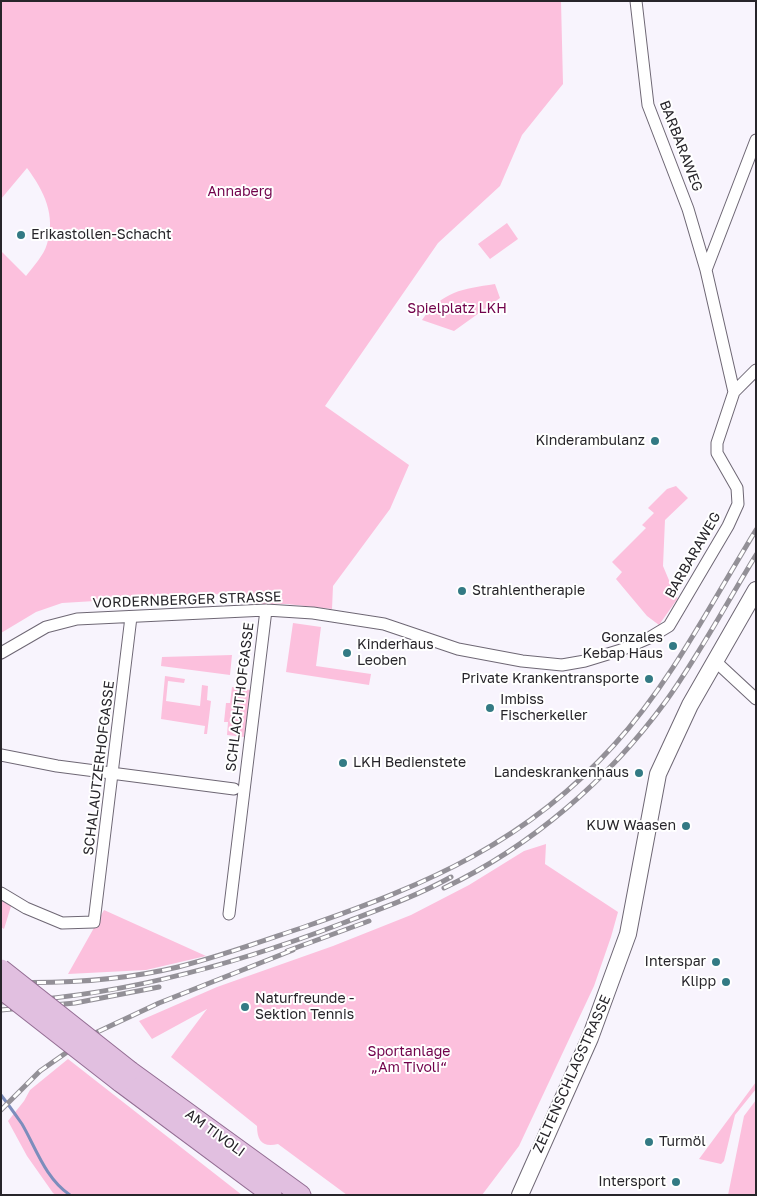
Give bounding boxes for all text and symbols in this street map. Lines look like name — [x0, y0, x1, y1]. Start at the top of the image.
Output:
street label: BARBARAWEG — [656, 98, 706, 194]
park label: Annaberg — [207, 184, 273, 200]
place label: Erikastollen-Schacht — [31, 227, 172, 243]
marker: Erikastollen-Schacht — [15, 229, 27, 241]
park label: Spielplatz LKH — [407, 301, 507, 317]
place label: Kinderambulanz — [535, 433, 645, 449]
marker: Kinderambulanz — [649, 435, 661, 447]
street label: BARBARAWEG — [662, 509, 724, 601]
place label: Strahlentherapie — [472, 583, 585, 599]
marker: Strahlentherapie — [456, 585, 468, 597]
street label: VORDERNBERGER STRASSE — [92, 588, 282, 612]
street label: SCHLACHTHOFGASSE — [223, 622, 257, 772]
place label: Gonzales Kebap Haus — [582, 630, 663, 662]
place label: Kinderhaus Leoben — [357, 637, 434, 670]
marker: Gonzales Kebap Haus — [667, 640, 679, 652]
marker: Kinderhaus Leoben — [341, 647, 353, 659]
place label: Private Krankentransporte — [461, 671, 639, 687]
marker: Private Krankentransporte — [643, 673, 655, 685]
street label: SCHALAUTZERHOFGASSE — [80, 680, 118, 856]
place label: Imbiss Fischerkeller — [500, 692, 587, 724]
marker: Imbiss Fischerkeller — [484, 702, 496, 714]
place label: LKH Bedienstete — [353, 755, 466, 771]
marker: LKH Bedienstete — [337, 757, 349, 769]
place label: Landeskrankenhaus — [494, 765, 629, 781]
marker: Landeskrankenhaus — [633, 767, 645, 779]
place label: KUW Waasen — [586, 818, 676, 834]
marker: KUW Waasen — [680, 820, 692, 832]
place label: Interspar — [645, 954, 706, 970]
marker: Interspar — [710, 956, 722, 968]
place label: Klipp — [681, 974, 716, 990]
marker: Klipp — [720, 976, 732, 988]
place label: Naturfreunde - Sektion Tennis — [255, 991, 354, 1024]
street label: ZELTENSCHLAGSTRASSE — [530, 993, 614, 1155]
marker: Naturfreunde - Sektion Tennis — [239, 1001, 251, 1013]
park label: Sportanlage „Am Tivoli“ — [368, 1044, 450, 1076]
street label: AM TIVOLI — [182, 1106, 248, 1160]
place label: Turmöl — [659, 1134, 706, 1150]
marker: Turmöl — [643, 1136, 655, 1148]
place label: Intersport — [598, 1174, 666, 1190]
marker: Intersport — [670, 1176, 682, 1188]

